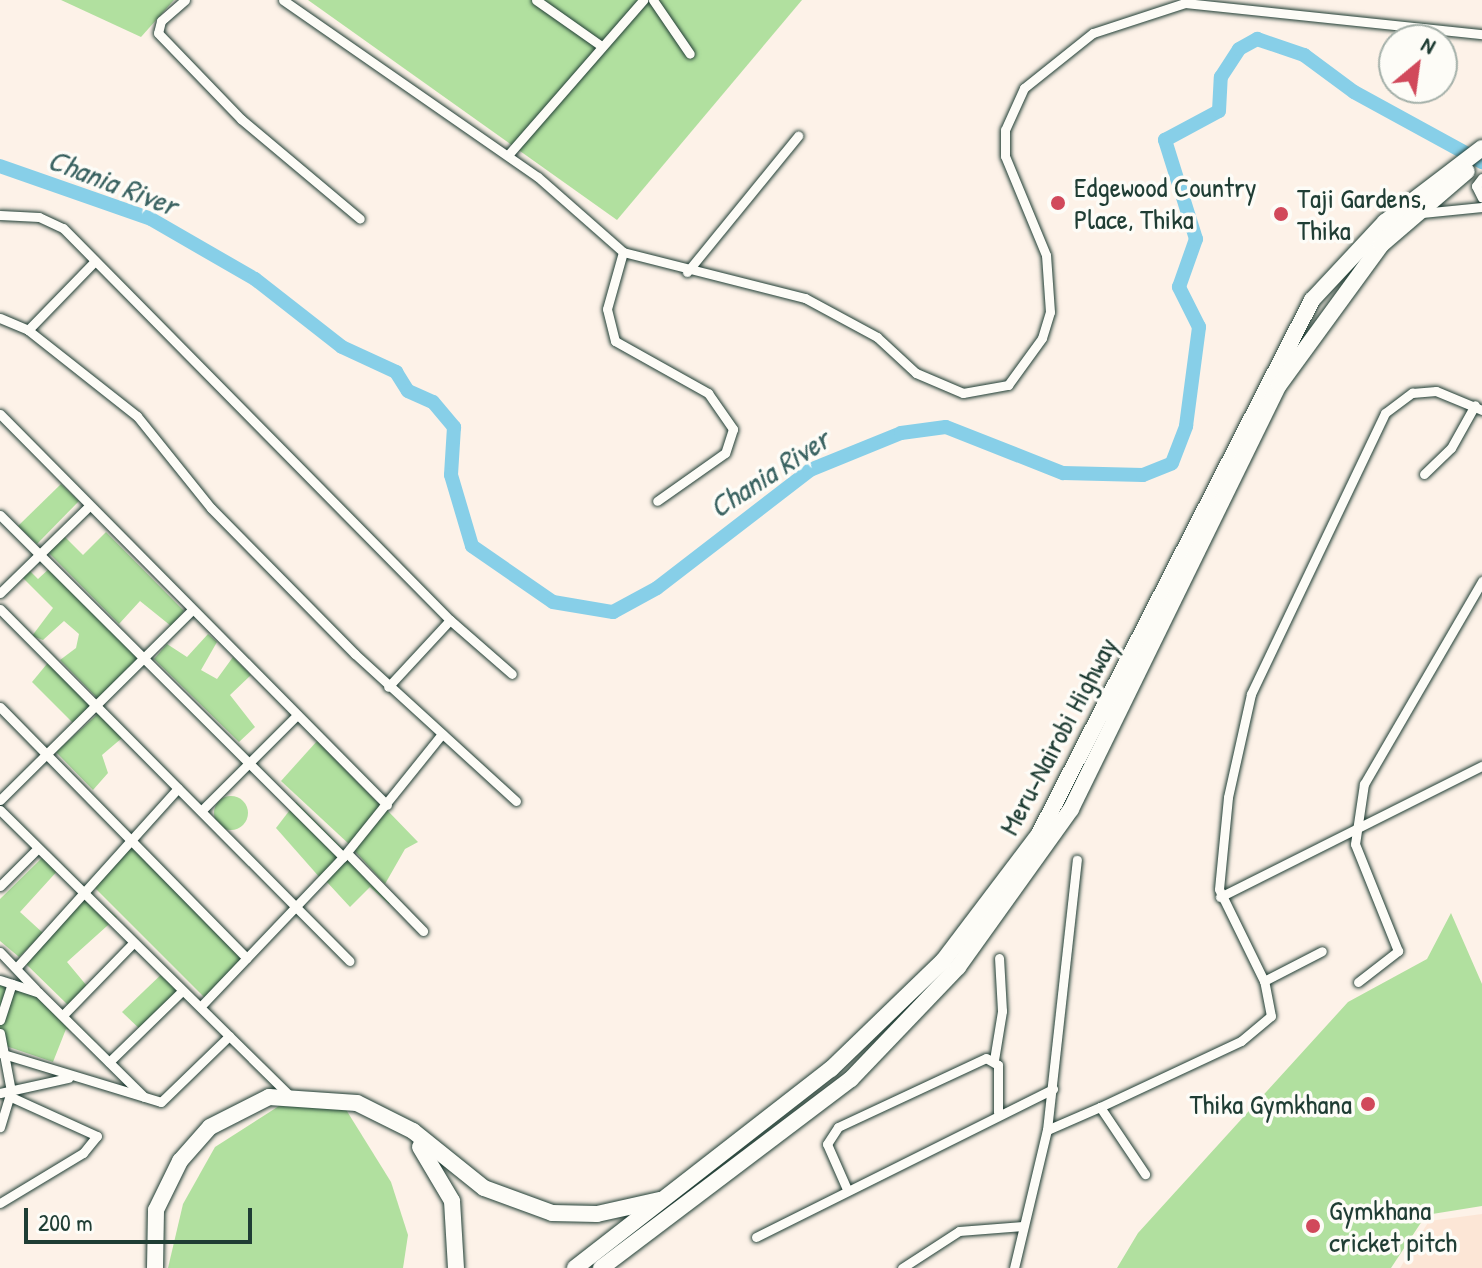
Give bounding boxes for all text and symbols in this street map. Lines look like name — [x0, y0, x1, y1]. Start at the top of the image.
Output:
north arrow — [1378, 24, 1458, 104]
text: N — [1416, 29, 1441, 61]
water label: Chania River — [43, 141, 183, 223]
place label: Edgewood Country Place, Thika — [1074, 170, 1257, 236]
place label: Taji Gardens, Thika — [1297, 181, 1427, 247]
marker: Edgewood Country Place, Thika — [1049, 194, 1067, 212]
marker: Taji Gardens, Thika — [1272, 205, 1290, 223]
water label: Chania River — [702, 421, 836, 525]
street label: Meru-Nairobi Highway — [992, 631, 1124, 841]
place label: Thika Gymkhana — [1190, 1087, 1352, 1121]
marker: Thika Gymkhana — [1359, 1095, 1377, 1113]
scale bar — [28, 1192, 256, 1242]
place label: Gymkhana cricket pitch — [1329, 1193, 1457, 1259]
text: 200 m — [38, 1206, 93, 1238]
marker: Gymkhana cricket pitch — [1304, 1217, 1322, 1235]

